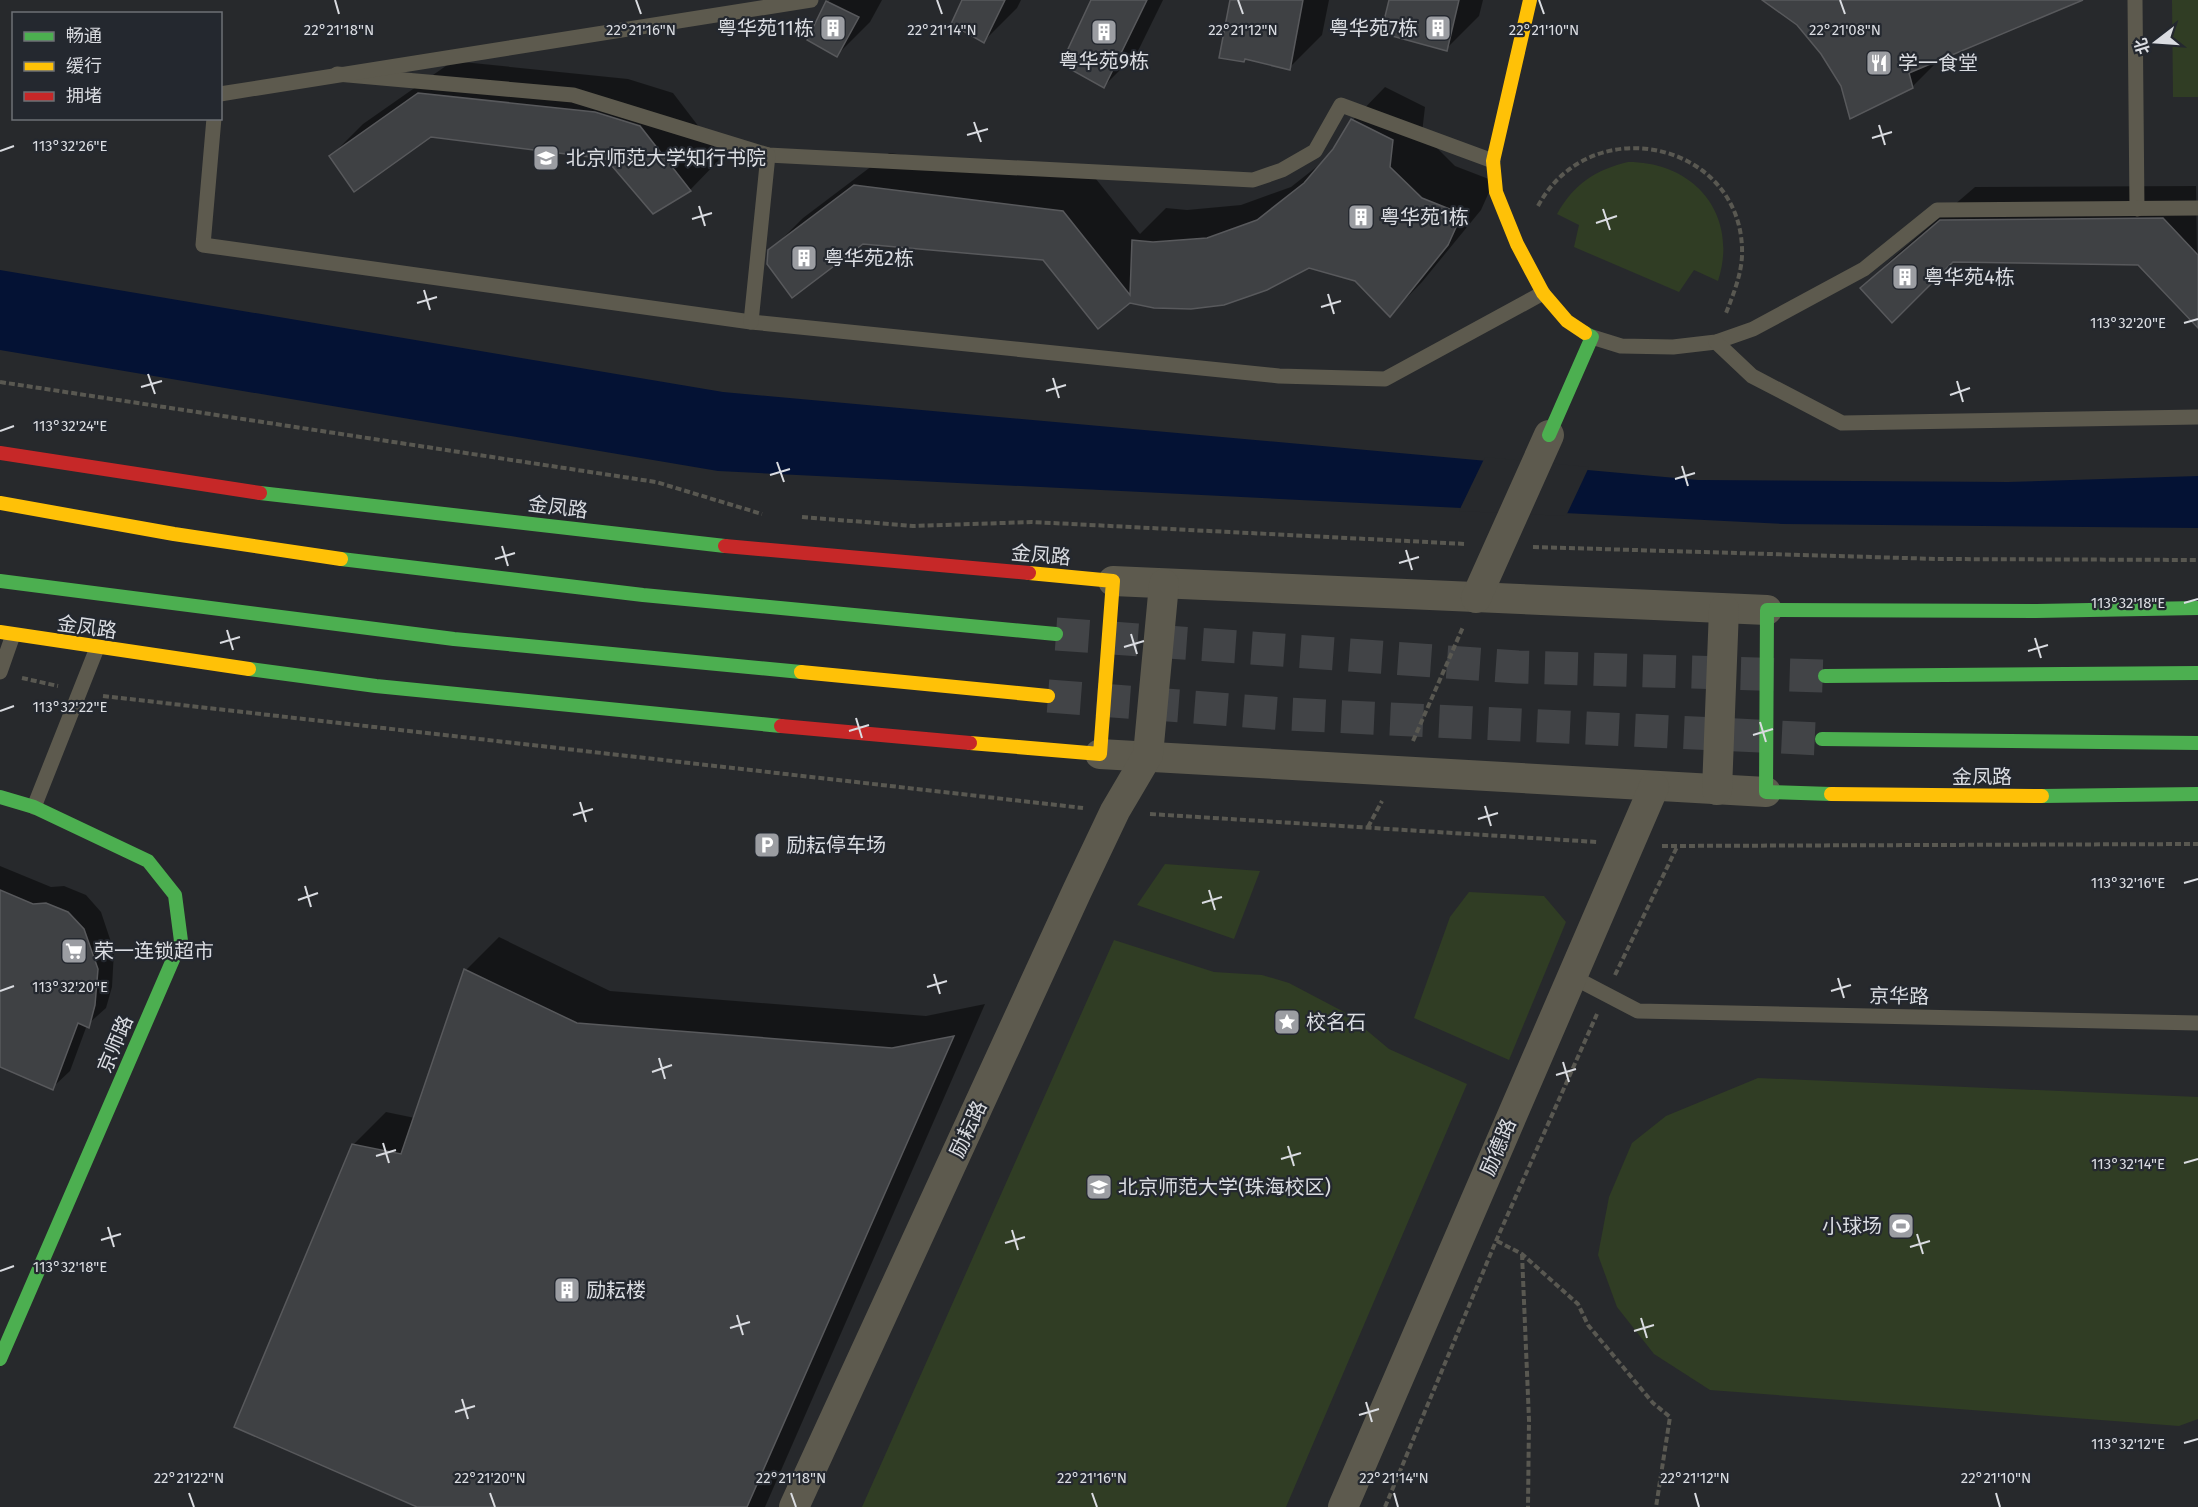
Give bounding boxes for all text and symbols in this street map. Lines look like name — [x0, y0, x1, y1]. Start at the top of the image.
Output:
legend — [12, 12, 222, 120]
north arrow — [2126, 12, 2186, 72]
building icon: 粤华苑11栋 — [818, 13, 848, 43]
building icon: 粤华苑7栋 — [1423, 13, 1453, 43]
place label: 粤华苑11栋 — [717, 16, 814, 40]
place label: 粤华苑7栋 — [1329, 16, 1418, 40]
building icon: 粤华苑9栋 — [1089, 17, 1119, 47]
text: 22°21'18"N — [304, 21, 374, 39]
text: 22°21'16"N — [606, 21, 676, 39]
text: 22°21'14"N — [907, 21, 977, 39]
text: 22°21'12"N — [1208, 21, 1278, 39]
text: 22°21'10"N — [1509, 21, 1579, 39]
text: 22°21'08"N — [1809, 21, 1881, 39]
text: 畅通 — [66, 25, 102, 47]
text: 北 — [2131, 36, 2154, 57]
restaurant icon: 学一食堂 — [1864, 48, 1894, 78]
place label: 粤华苑9栋 — [1059, 49, 1149, 73]
place label: 学一食堂 — [1898, 51, 1978, 75]
text: 缓行 — [66, 55, 102, 77]
text: 拥堵 — [66, 85, 102, 107]
text: 113°32'26"E — [32, 137, 108, 155]
school or university icon: 北京师范大学知行书院 — [531, 143, 561, 173]
place label: 北京师范大学知行书院 — [566, 146, 766, 170]
building icon: 粤华苑1栋 — [1346, 202, 1376, 232]
place label: 粤华苑1栋 — [1380, 205, 1469, 229]
building icon: 粤华苑2栋 — [789, 243, 819, 273]
place label: 粤华苑2栋 — [824, 246, 914, 270]
building icon: 粤华苑4栋 — [1890, 262, 1920, 292]
place label: 粤华苑4栋 — [1924, 265, 2015, 289]
text: 113°32'20"E — [2090, 314, 2166, 332]
text: 113°32'24"E — [33, 417, 107, 435]
street label: 金凤路 — [527, 491, 589, 523]
street label: 金凤路 — [1010, 540, 1072, 570]
text: 113°32'18"E — [2091, 594, 2165, 612]
street label: 金凤路 — [56, 611, 118, 643]
text: 113°32'22"E — [32, 698, 108, 716]
street label: 金凤路 — [1952, 765, 2012, 789]
parking icon: 励耘停车场 — [752, 830, 782, 860]
place label: 励耘停车场 — [786, 833, 886, 857]
text: 113°32'16"E — [2091, 874, 2165, 892]
supermarket icon: 荣一连锁超市 — [59, 936, 89, 966]
place label: 荣一连锁超市 — [94, 939, 214, 963]
text: 113°32'20"E — [32, 978, 108, 996]
street label: 京华路 — [1869, 983, 1929, 1009]
place icon: 校名石 — [1272, 1007, 1302, 1037]
place label: 校名石 — [1306, 1010, 1366, 1034]
street label: 京师路 — [92, 1012, 138, 1076]
street label: 励耘路 — [944, 1097, 992, 1161]
street label: 励德路 — [1475, 1115, 1521, 1179]
text: 113°32'14"E — [2091, 1155, 2165, 1173]
school or university icon: 北京师范大学(珠海校区) — [1084, 1172, 1114, 1202]
place label: 北京师范大学(珠海校区) — [1118, 1175, 1331, 1199]
sports icon: 小球场 — [1886, 1211, 1916, 1241]
place label: 小球场 — [1822, 1214, 1882, 1238]
text: 113°32'18"E — [33, 1258, 107, 1276]
building icon: 励耘楼 — [552, 1275, 582, 1305]
place label: 励耘楼 — [586, 1278, 646, 1302]
text: 113°32'12"E — [2091, 1435, 2165, 1453]
text: 22°21'22"N — [154, 1469, 224, 1487]
text: 22°21'20"N — [454, 1469, 526, 1487]
text: 22°21'18"N — [756, 1469, 826, 1487]
text: 22°21'16"N — [1057, 1469, 1127, 1487]
text: 22°21'14"N — [1359, 1469, 1429, 1487]
text: 22°21'12"N — [1660, 1469, 1730, 1487]
text: 22°21'10"N — [1961, 1469, 2031, 1487]

